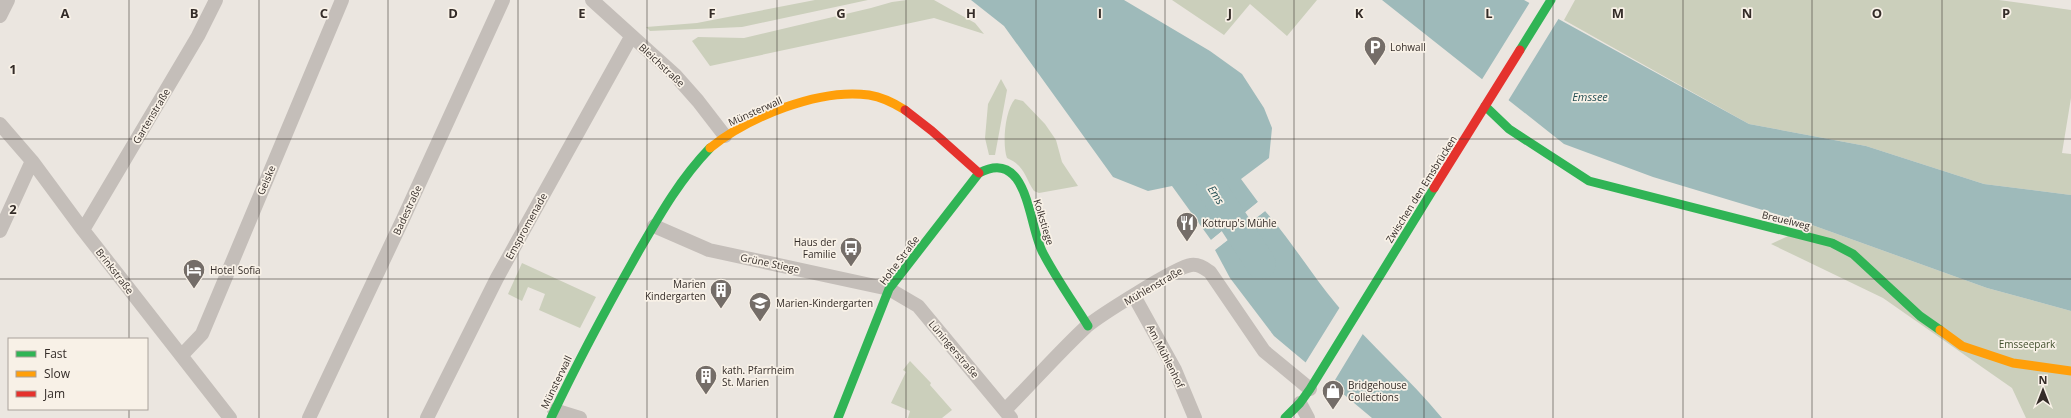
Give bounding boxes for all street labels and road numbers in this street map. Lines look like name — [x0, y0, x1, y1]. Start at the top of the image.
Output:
street label: Bleichstraße — [636, 40, 688, 90]
street label: Gartenstraße — [129, 85, 173, 146]
street label: Münsterwall — [726, 93, 784, 129]
street label: Zwischen den Emsbrücken — [1382, 133, 1460, 245]
street label: Geiske — [253, 163, 279, 197]
street label: Badestraße — [389, 182, 425, 237]
street label: Emspromenade — [502, 190, 550, 262]
street label: Kolkstiege — [1030, 197, 1058, 247]
street label: Breuelweg — [1760, 207, 1812, 233]
street label: Hohe Straße — [876, 232, 922, 287]
street label: Brinkstraße — [93, 245, 137, 297]
street label: Grüne Stiege — [739, 250, 801, 276]
street label: Mühlenstraße — [1121, 263, 1185, 308]
street label: Lüningerstraße — [926, 317, 982, 381]
street label: Am Mühlenhof — [1144, 322, 1188, 391]
street label: Münsterwall — [537, 353, 575, 411]

